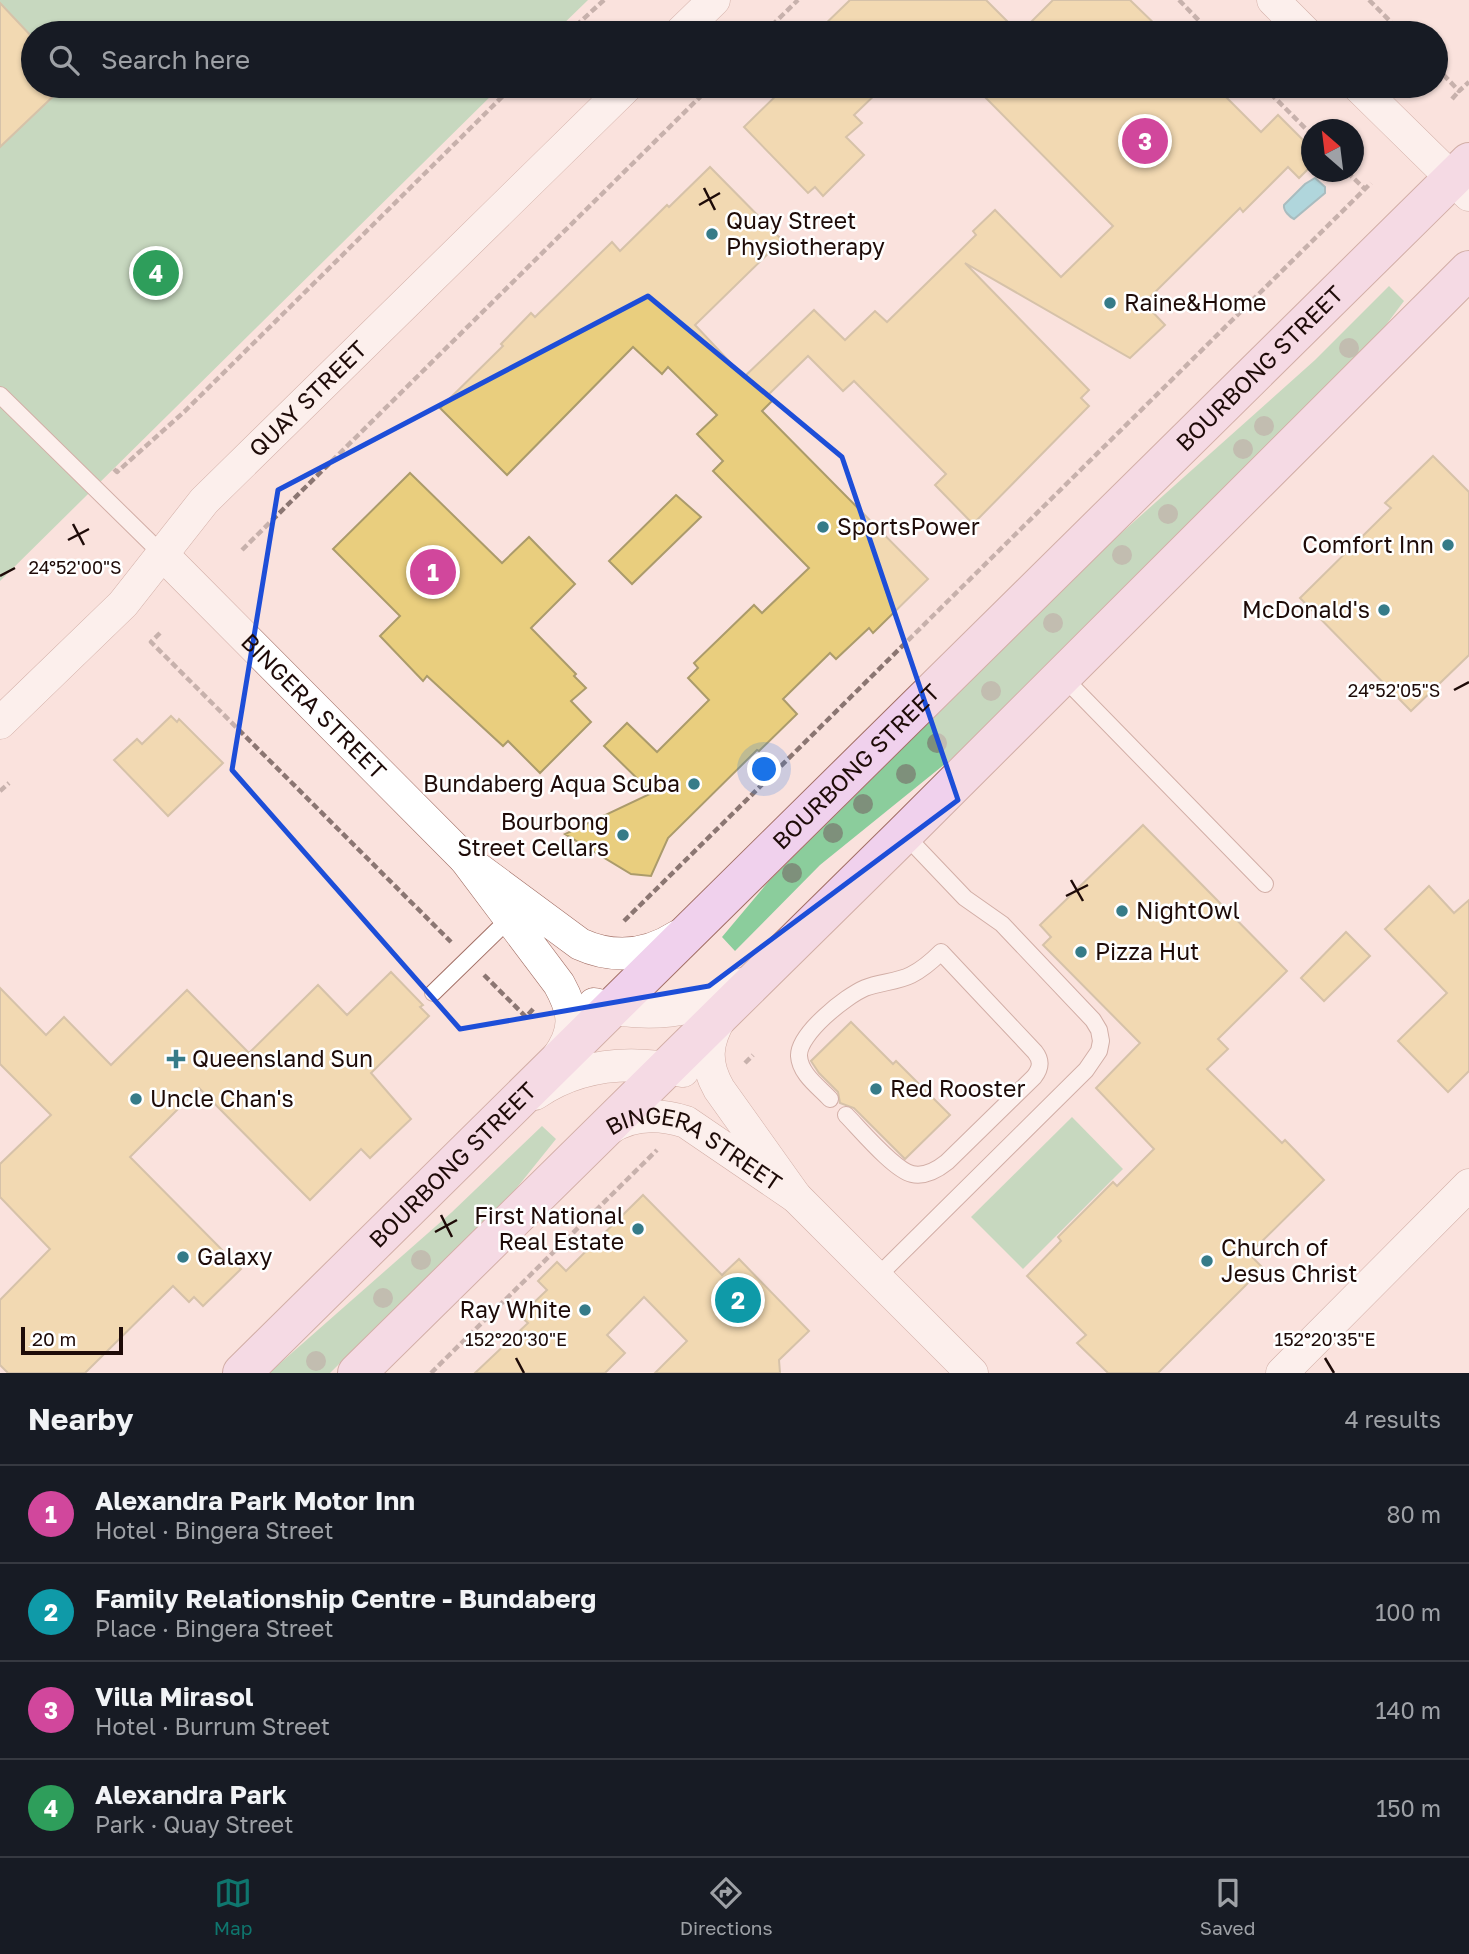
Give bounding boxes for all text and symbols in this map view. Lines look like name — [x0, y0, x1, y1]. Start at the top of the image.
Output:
search box — [21, 21, 1448, 98]
icon: search — [45, 41, 83, 79]
text: Search here — [101, 44, 250, 75]
pin: 3 — [1122, 115, 1168, 167]
north arrow — [1301, 119, 1364, 182]
place label: Quay Street Physiotherapy — [726, 206, 885, 260]
marker: Quay Street Physiotherapy — [704, 226, 720, 242]
pin: 4 — [133, 247, 179, 299]
street label: BOURBONG STREET — [1170, 279, 1348, 456]
place label: Raine&Home — [1124, 288, 1266, 316]
marker: Raine&Home — [1102, 295, 1118, 311]
street label: QUAY STREET — [243, 334, 372, 462]
place label: SportsPower — [837, 512, 980, 540]
marker: SportsPower — [815, 519, 831, 535]
place label: Comfort Inn — [1302, 530, 1434, 558]
marker: Comfort Inn — [1440, 537, 1456, 553]
pin: 1 — [410, 546, 456, 598]
text: 24°52'00"S — [28, 556, 122, 578]
place label: McDonald's — [1242, 595, 1370, 623]
marker: McDonald's — [1376, 602, 1392, 618]
street label: BINGERA STREET — [236, 627, 393, 785]
street label: BOURBONG STREET — [766, 678, 945, 855]
text: 24°52'05"S — [1348, 679, 1440, 701]
your location — [747, 752, 781, 786]
place label: Bundaberg Aqua Scuba — [423, 769, 680, 797]
marker: Bundaberg Aqua Scuba — [686, 776, 702, 792]
place label: Bourbong Street Cellars — [457, 807, 609, 861]
marker: Bourbong Street Cellars — [615, 827, 631, 843]
place label: NightOwl — [1136, 896, 1240, 924]
marker: NightOwl — [1114, 903, 1130, 919]
place label: Pizza Hut — [1095, 937, 1199, 965]
marker: Pizza Hut — [1073, 944, 1089, 960]
place label: Queensland Sun — [192, 1044, 373, 1072]
marker: Queensland Sun — [166, 1049, 186, 1069]
place label: Red Rooster — [890, 1074, 1025, 1102]
street label: BOURBONG STREET — [363, 1076, 541, 1253]
marker: Red Rooster — [868, 1081, 884, 1097]
place label: Uncle Chan's — [150, 1084, 294, 1112]
marker: Uncle Chan's — [128, 1091, 144, 1107]
street label: BINGERA STREET — [600, 1101, 787, 1196]
place label: First National Real Estate — [474, 1201, 624, 1255]
marker: First National Real Estate — [630, 1221, 646, 1237]
place label: Church of Jesus Christ — [1221, 1233, 1357, 1287]
place label: Galaxy — [197, 1242, 272, 1270]
marker: Galaxy — [175, 1249, 191, 1265]
marker: Church of Jesus Christ — [1199, 1253, 1215, 1269]
pin: 2 — [715, 1274, 761, 1326]
place label: Ray White — [459, 1295, 571, 1323]
marker: Ray White — [577, 1302, 593, 1318]
scale bar — [21, 1324, 122, 1356]
text: 20 m — [32, 1327, 76, 1350]
text: 152°20'30"E — [465, 1328, 567, 1350]
text: 152°20'35"E — [1274, 1328, 1376, 1350]
text: Nearby — [28, 1401, 133, 1437]
text: 4 results — [1345, 1405, 1441, 1433]
text: Alexandra Park Motor Inn — [95, 1485, 415, 1516]
text: 1 — [45, 1500, 57, 1528]
text: 80 m — [1387, 1500, 1441, 1528]
text: Hotel · Bingera Street — [95, 1516, 333, 1544]
text: Family Relationship Centre - Bundaberg — [95, 1583, 596, 1614]
text: 2 — [44, 1598, 58, 1626]
text: 100 m — [1375, 1598, 1441, 1626]
text: Place · Bingera Street — [95, 1614, 333, 1642]
text: Villa Mirasol — [95, 1681, 254, 1712]
text: 3 — [44, 1696, 58, 1724]
text: 140 m — [1375, 1696, 1441, 1724]
text: Hotel · Burrum Street — [95, 1712, 330, 1740]
text: Alexandra Park — [95, 1779, 287, 1810]
text: 4 — [44, 1794, 58, 1822]
text: 150 m — [1376, 1794, 1441, 1822]
text: Park · Quay Street — [95, 1810, 293, 1838]
tab: Map — [214, 1874, 252, 1939]
tab: Directions — [680, 1874, 773, 1939]
tab: Saved — [1200, 1874, 1255, 1939]

